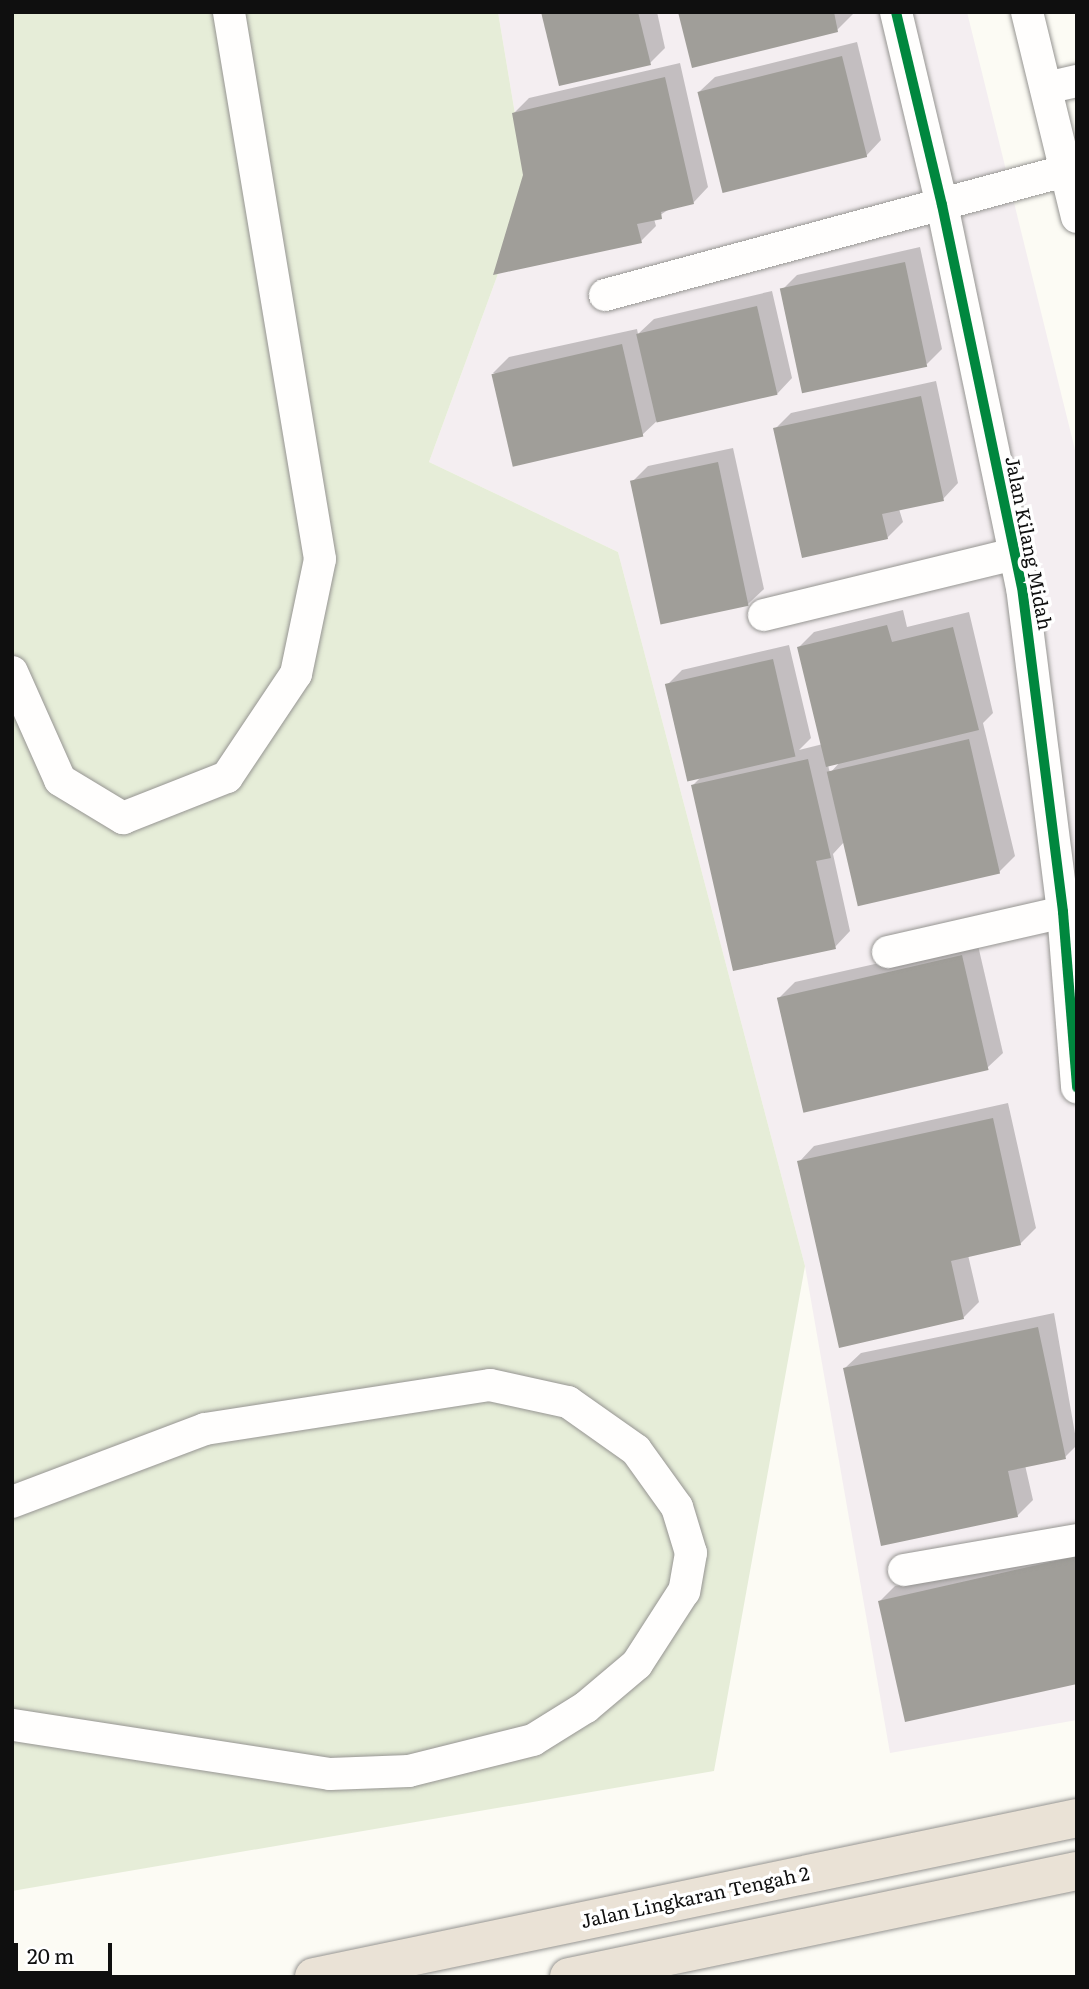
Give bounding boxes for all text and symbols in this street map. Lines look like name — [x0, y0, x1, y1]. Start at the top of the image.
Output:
street label: Jalan Kilang Midah — [1001, 454, 1057, 632]
street label: Jalan Lingkaran Tengah 2 — [579, 1862, 811, 1932]
scale bar — [18, 1930, 116, 1974]
text: 20 m — [27, 1939, 74, 1970]

